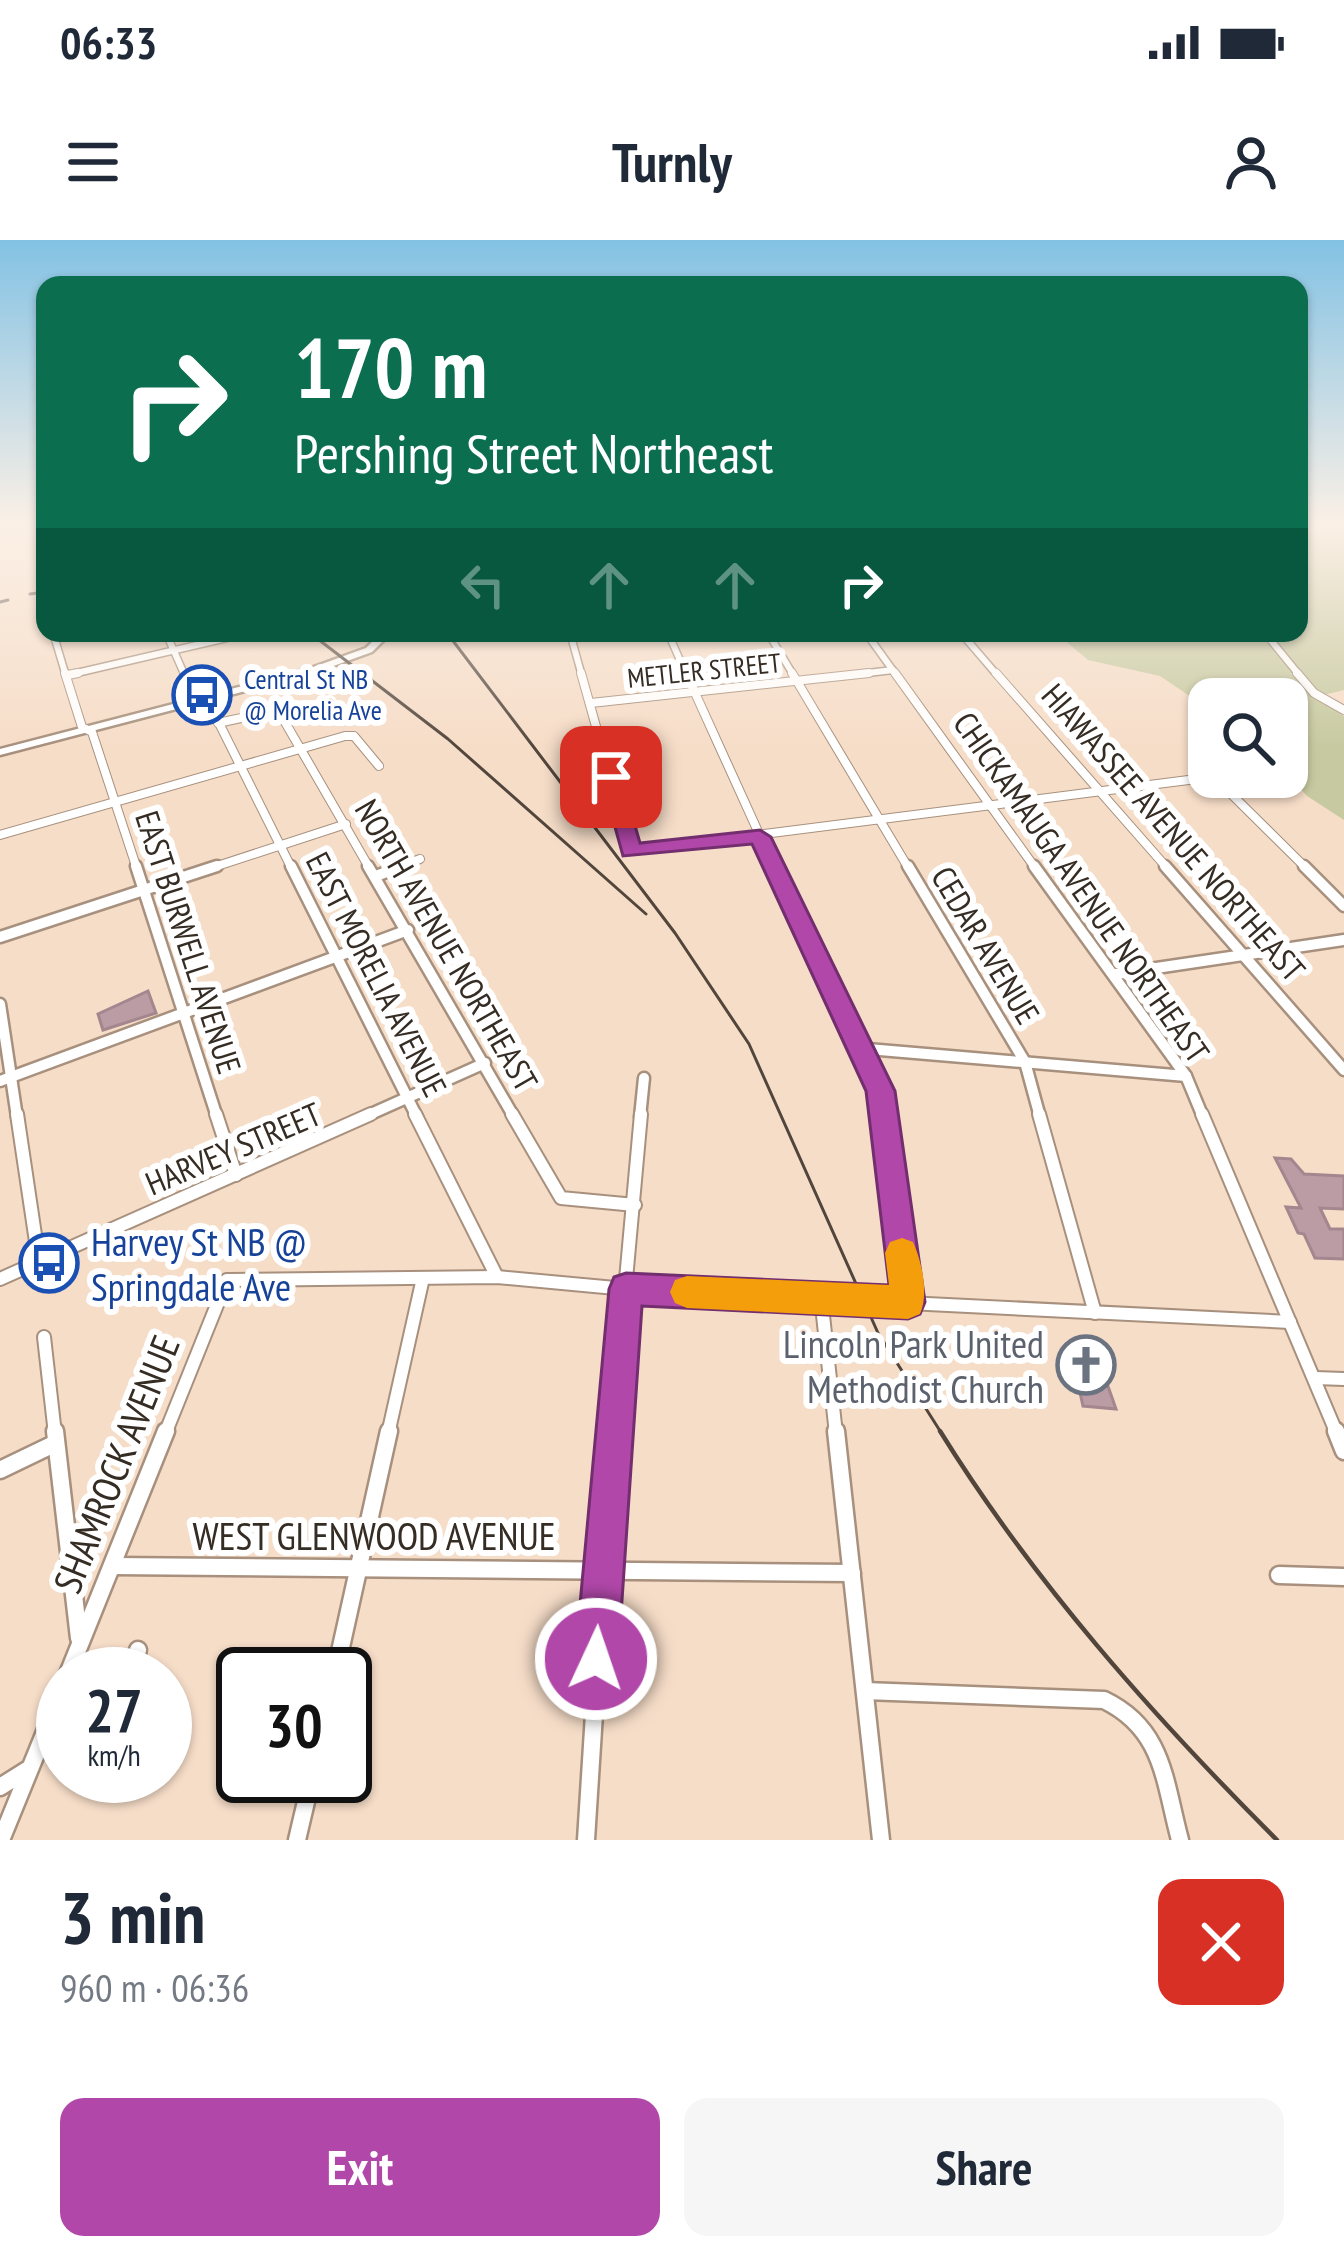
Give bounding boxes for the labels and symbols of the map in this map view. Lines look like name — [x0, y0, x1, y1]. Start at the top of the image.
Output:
street label: METLER STREET — [626, 645, 782, 695]
place label: Central St NB @ Morelia Ave — [244, 662, 382, 727]
bus stop icon: Central St NB @ Morelia Ave — [171, 664, 233, 726]
street label: HIAWASSEE AVENUE NORTHEAST — [1033, 674, 1315, 990]
street label: CHICKAMAUGA AVENUE NORTHEAST — [944, 703, 1220, 1071]
pin — [560, 726, 662, 828]
street label: NORTH AVENUE NORTHEAST — [346, 791, 548, 1099]
street label: EAST BURWELL AVENUE — [126, 805, 252, 1079]
street label: EAST MORELIA AVENUE — [297, 845, 457, 1103]
street label: CEDAR AVENUE — [922, 858, 1050, 1032]
street label: HARVEY STREET — [139, 1092, 327, 1204]
place label: Harvey St NB @ Springdale Ave — [91, 1216, 307, 1312]
bus stop icon: Harvey St NB @ Springdale Ave — [18, 1232, 80, 1294]
place label: Lincoln Park United Methodist Church — [783, 1318, 1044, 1414]
street label: SHAMROCK AVENUE — [41, 1328, 191, 1600]
church icon: Lincoln Park United Methodist Church — [1055, 1334, 1117, 1396]
street label: WEST GLENWOOD AVENUE — [193, 1510, 555, 1561]
position arrow — [533, 1596, 659, 1722]
speed limit sign: 30 — [216, 1647, 372, 1803]

